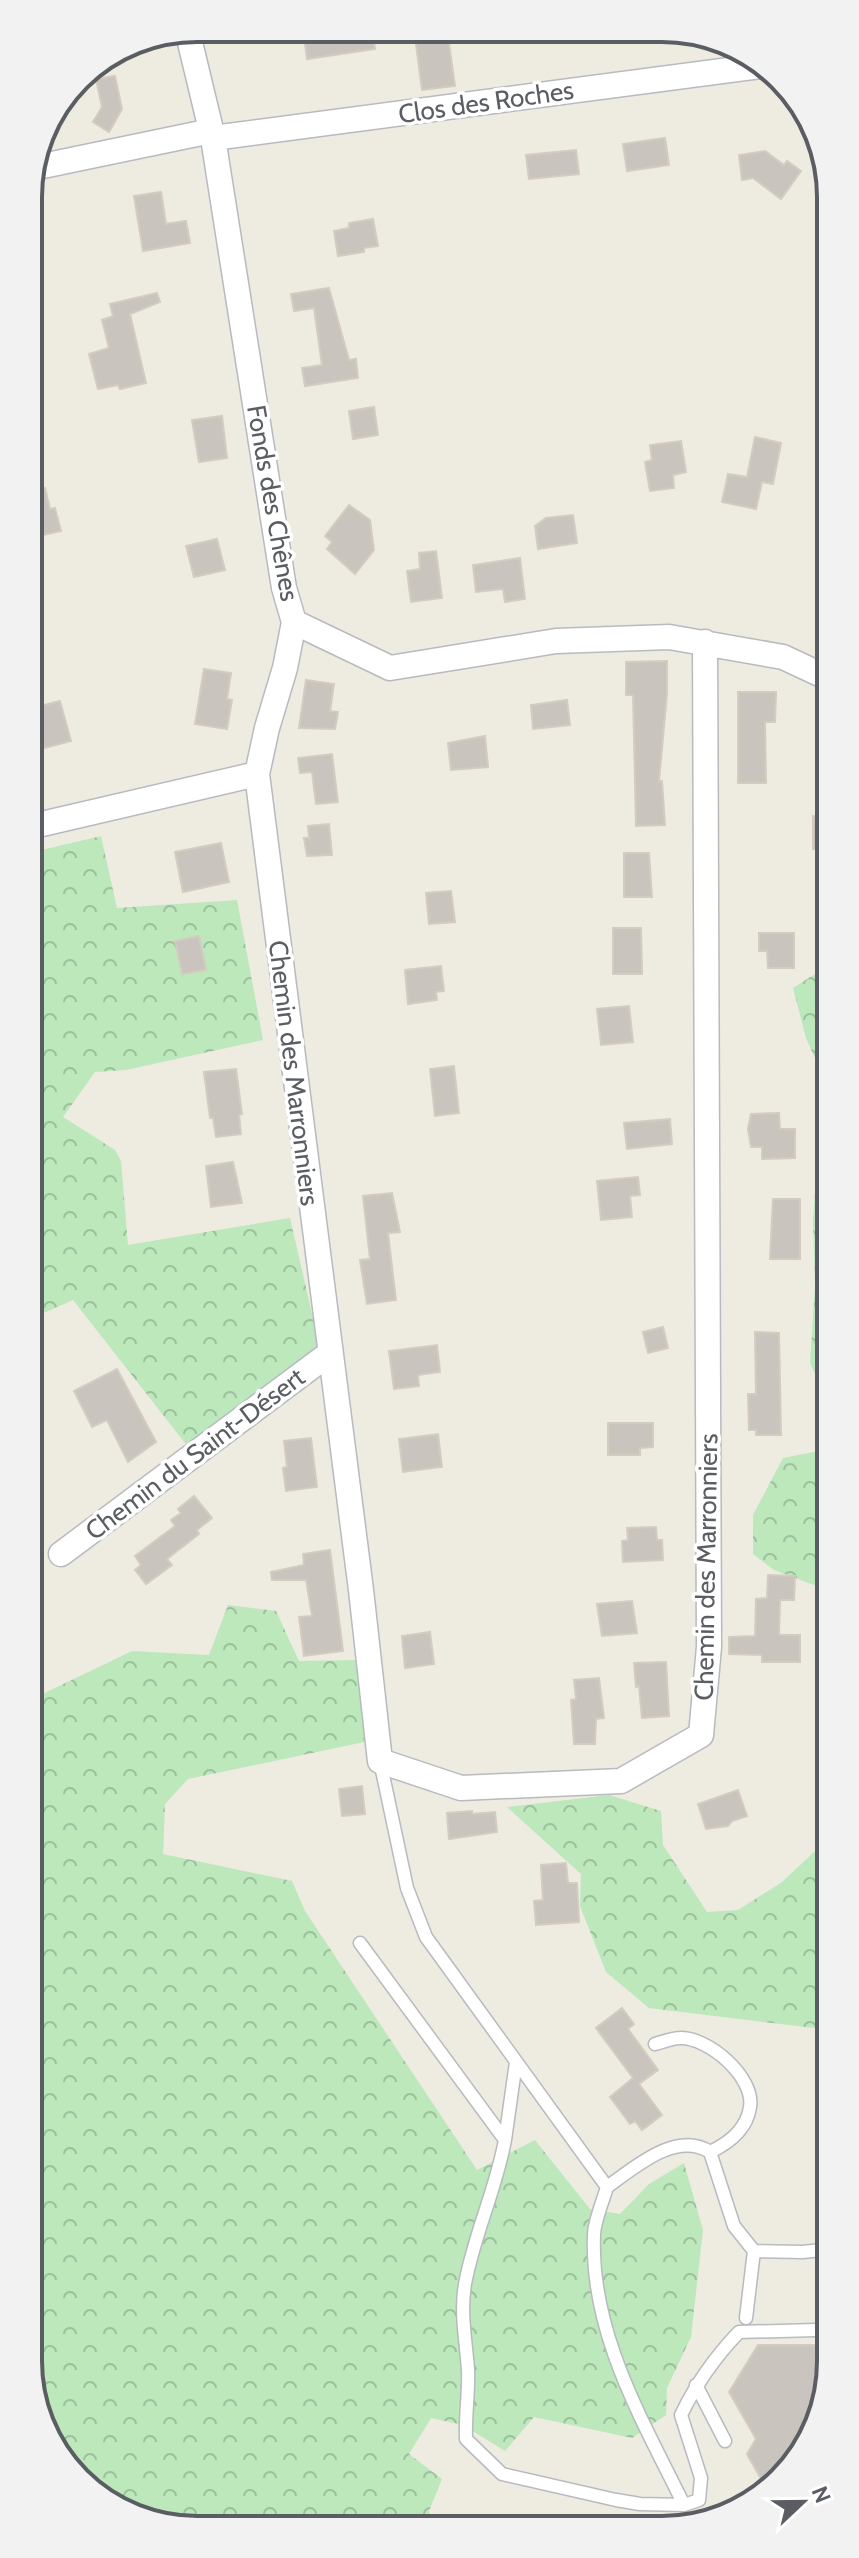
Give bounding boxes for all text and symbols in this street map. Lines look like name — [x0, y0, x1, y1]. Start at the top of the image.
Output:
street label: Clos des Roches — [396, 74, 576, 130]
street label: Fonds des Chênes — [240, 402, 306, 604]
street label: Chemin des Marronniers — [262, 938, 326, 1208]
street label: Chemin du Saint-Désert — [79, 1361, 311, 1547]
street label: Chemin des Marronniers — [688, 1433, 724, 1701]
north arrow — [763, 2462, 843, 2542]
text: N — [806, 2482, 837, 2507]

